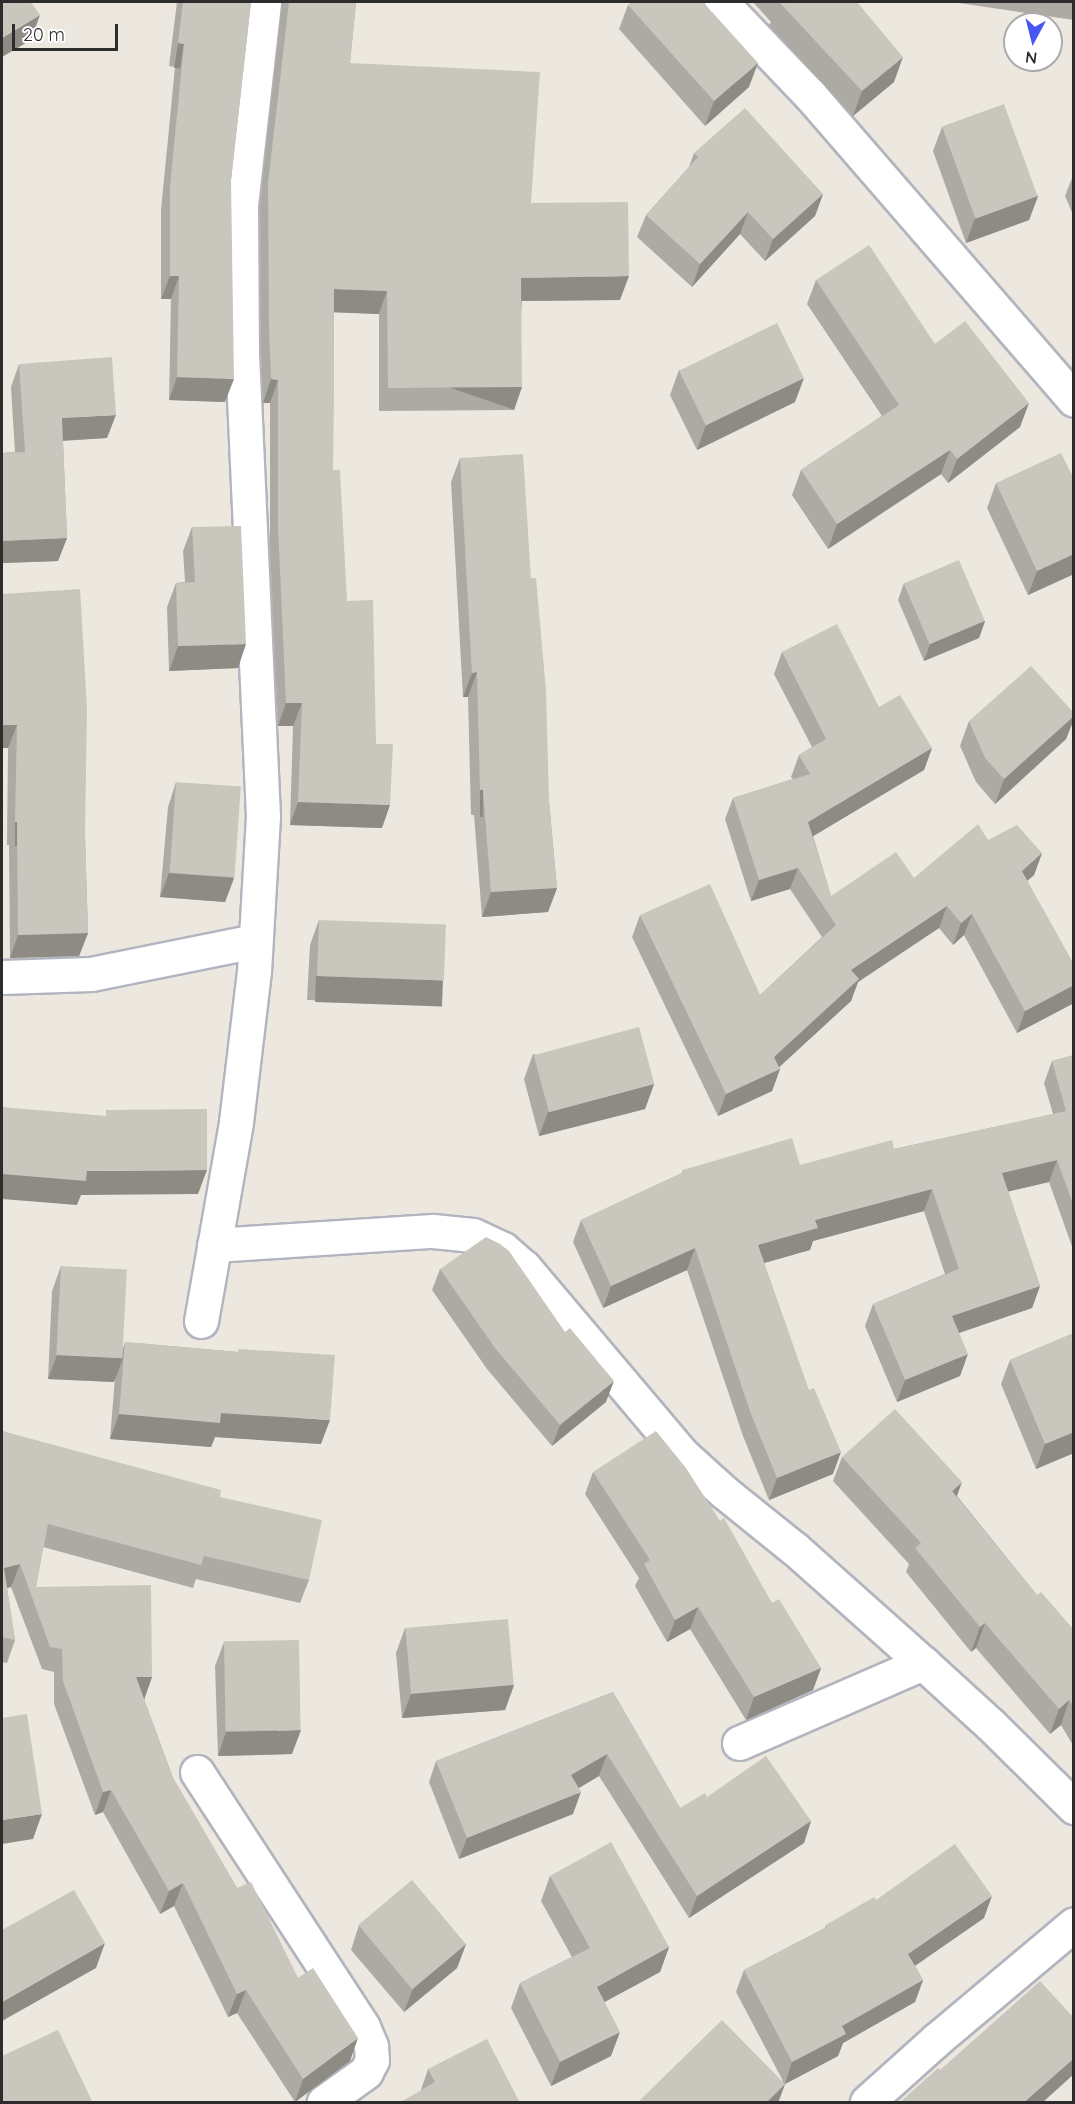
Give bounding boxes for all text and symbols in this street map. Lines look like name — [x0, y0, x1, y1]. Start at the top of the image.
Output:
scale bar — [15, 12, 122, 50]
north arrow — [1003, 12, 1063, 72]
text: 20 m — [23, 23, 65, 46]
text: N — [1024, 47, 1038, 69]

